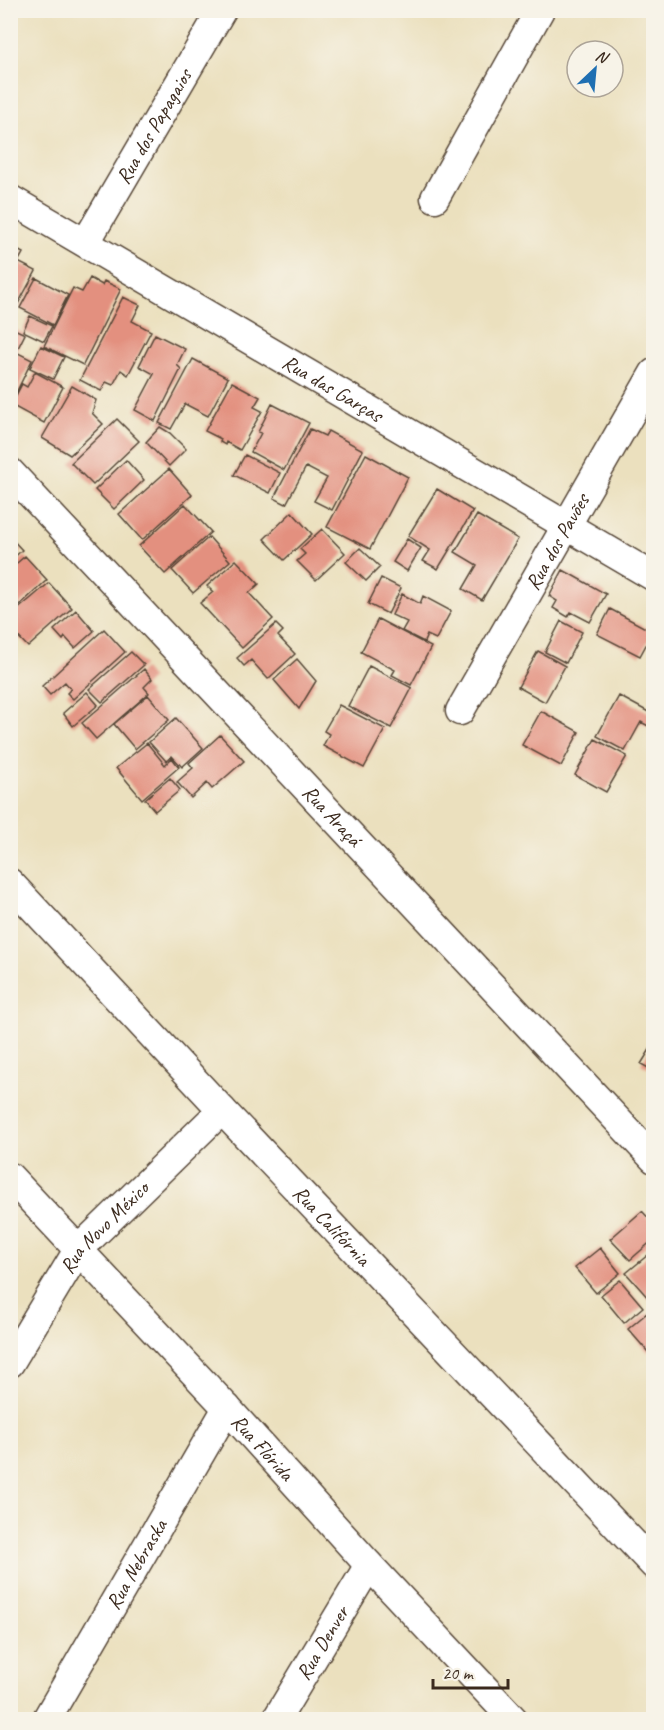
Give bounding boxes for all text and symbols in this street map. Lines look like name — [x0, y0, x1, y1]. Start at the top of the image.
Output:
north arrow — [565, 39, 625, 99]
text: N — [592, 45, 613, 69]
street label: Rua dos Papagaios — [110, 63, 199, 189]
street label: Rua das Garças — [278, 349, 389, 429]
street label: Rua dos Pavões — [519, 488, 596, 594]
street label: Rua Araçá — [297, 779, 369, 853]
street label: Rua Novo México — [54, 1174, 156, 1278]
street label: Rua Califórnia — [288, 1180, 377, 1272]
street label: Rua Flórida — [226, 1409, 300, 1487]
street label: Rua Nebraska — [100, 1513, 173, 1614]
street label: Rua Denver — [290, 1600, 355, 1685]
scale bar — [433, 1652, 508, 1690]
text: 20 m — [442, 1662, 475, 1684]

